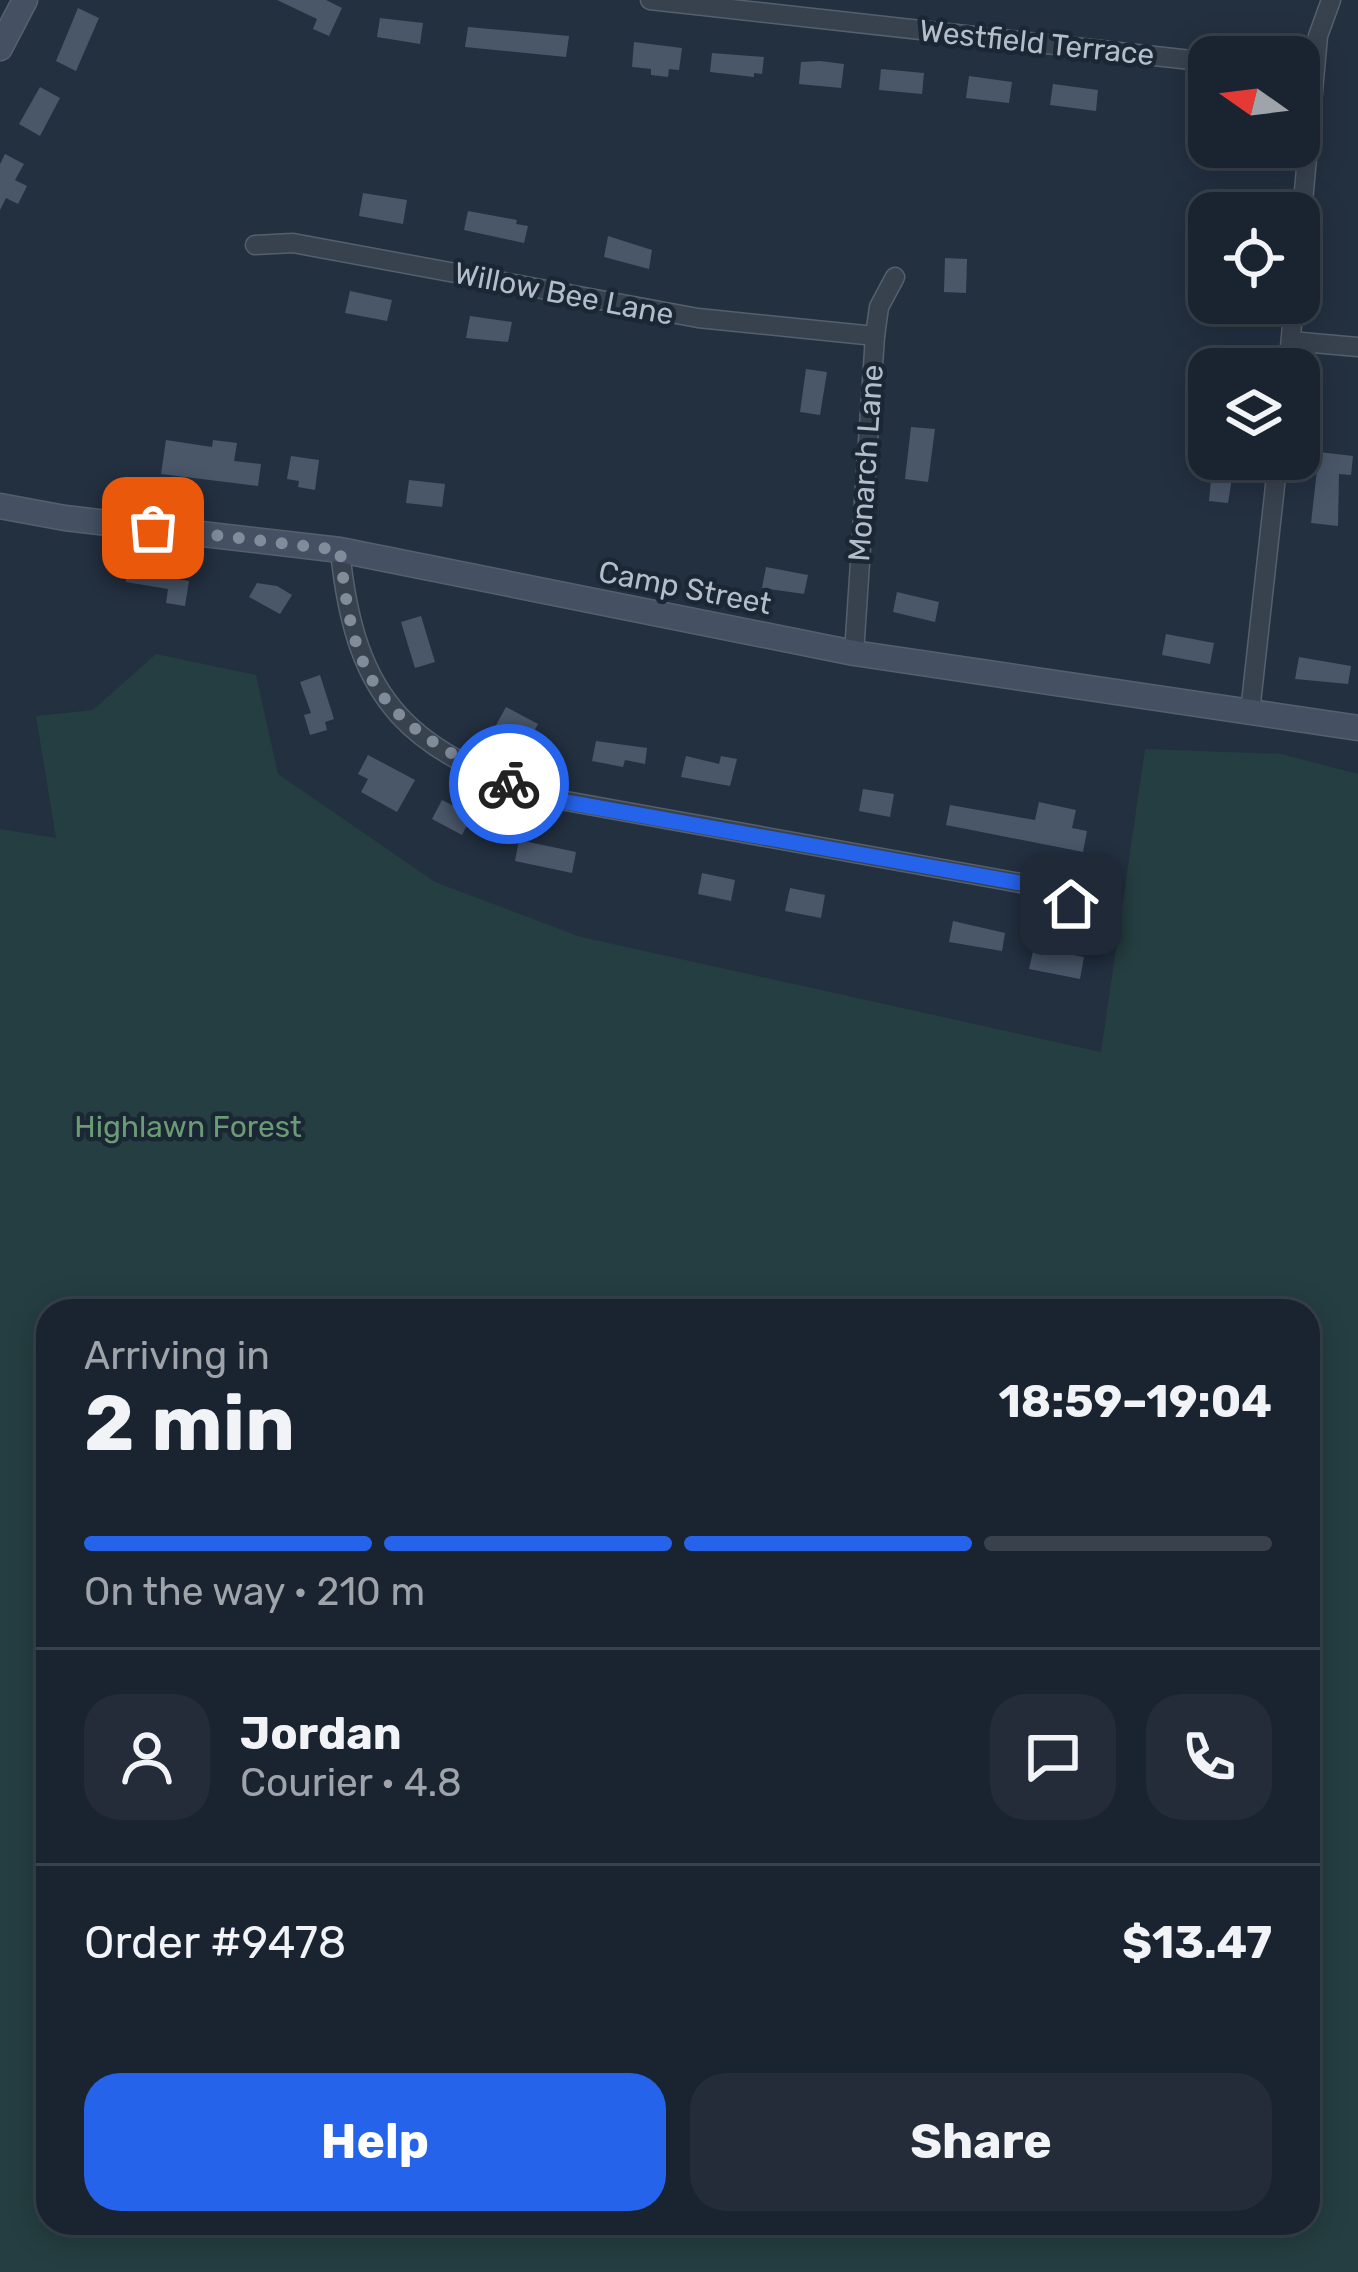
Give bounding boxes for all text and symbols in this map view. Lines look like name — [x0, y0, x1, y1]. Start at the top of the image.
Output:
street label: Westfield Terrace — [918, 13, 1156, 73]
north arrow — [1188, 36, 1320, 168]
map controls — [1188, 36, 1320, 480]
button: locate — [1188, 192, 1320, 324]
street label: Willow Bee Lane — [451, 255, 677, 333]
button: layers — [1188, 348, 1320, 480]
street label: Monarch Lane — [841, 363, 891, 563]
pin — [102, 477, 204, 579]
icon: bag — [120, 495, 186, 561]
street label: Camp Street — [596, 554, 775, 622]
courier — [449, 724, 569, 844]
icon: bike — [476, 751, 542, 817]
pin — [1020, 853, 1122, 955]
icon: home — [1038, 871, 1104, 937]
park label: Highlawn Forest — [74, 1109, 302, 1145]
text: Arriving in — [84, 1333, 270, 1379]
text: 18:59–19:04 — [998, 1375, 1272, 1428]
text: 2 min — [84, 1377, 295, 1470]
text: On the way · 210 m — [84, 1569, 425, 1615]
button: person — [84, 1694, 210, 1820]
button: chat — [990, 1694, 1116, 1820]
button: phone — [1146, 1694, 1272, 1820]
text: Jordan — [240, 1707, 402, 1760]
text: Courier · 4.8 — [240, 1760, 462, 1806]
text: Order #9478 — [84, 1916, 346, 1969]
text: $13.47 — [1122, 1916, 1272, 1969]
button: Help — [84, 2073, 666, 2211]
button: Share — [690, 2073, 1272, 2211]

